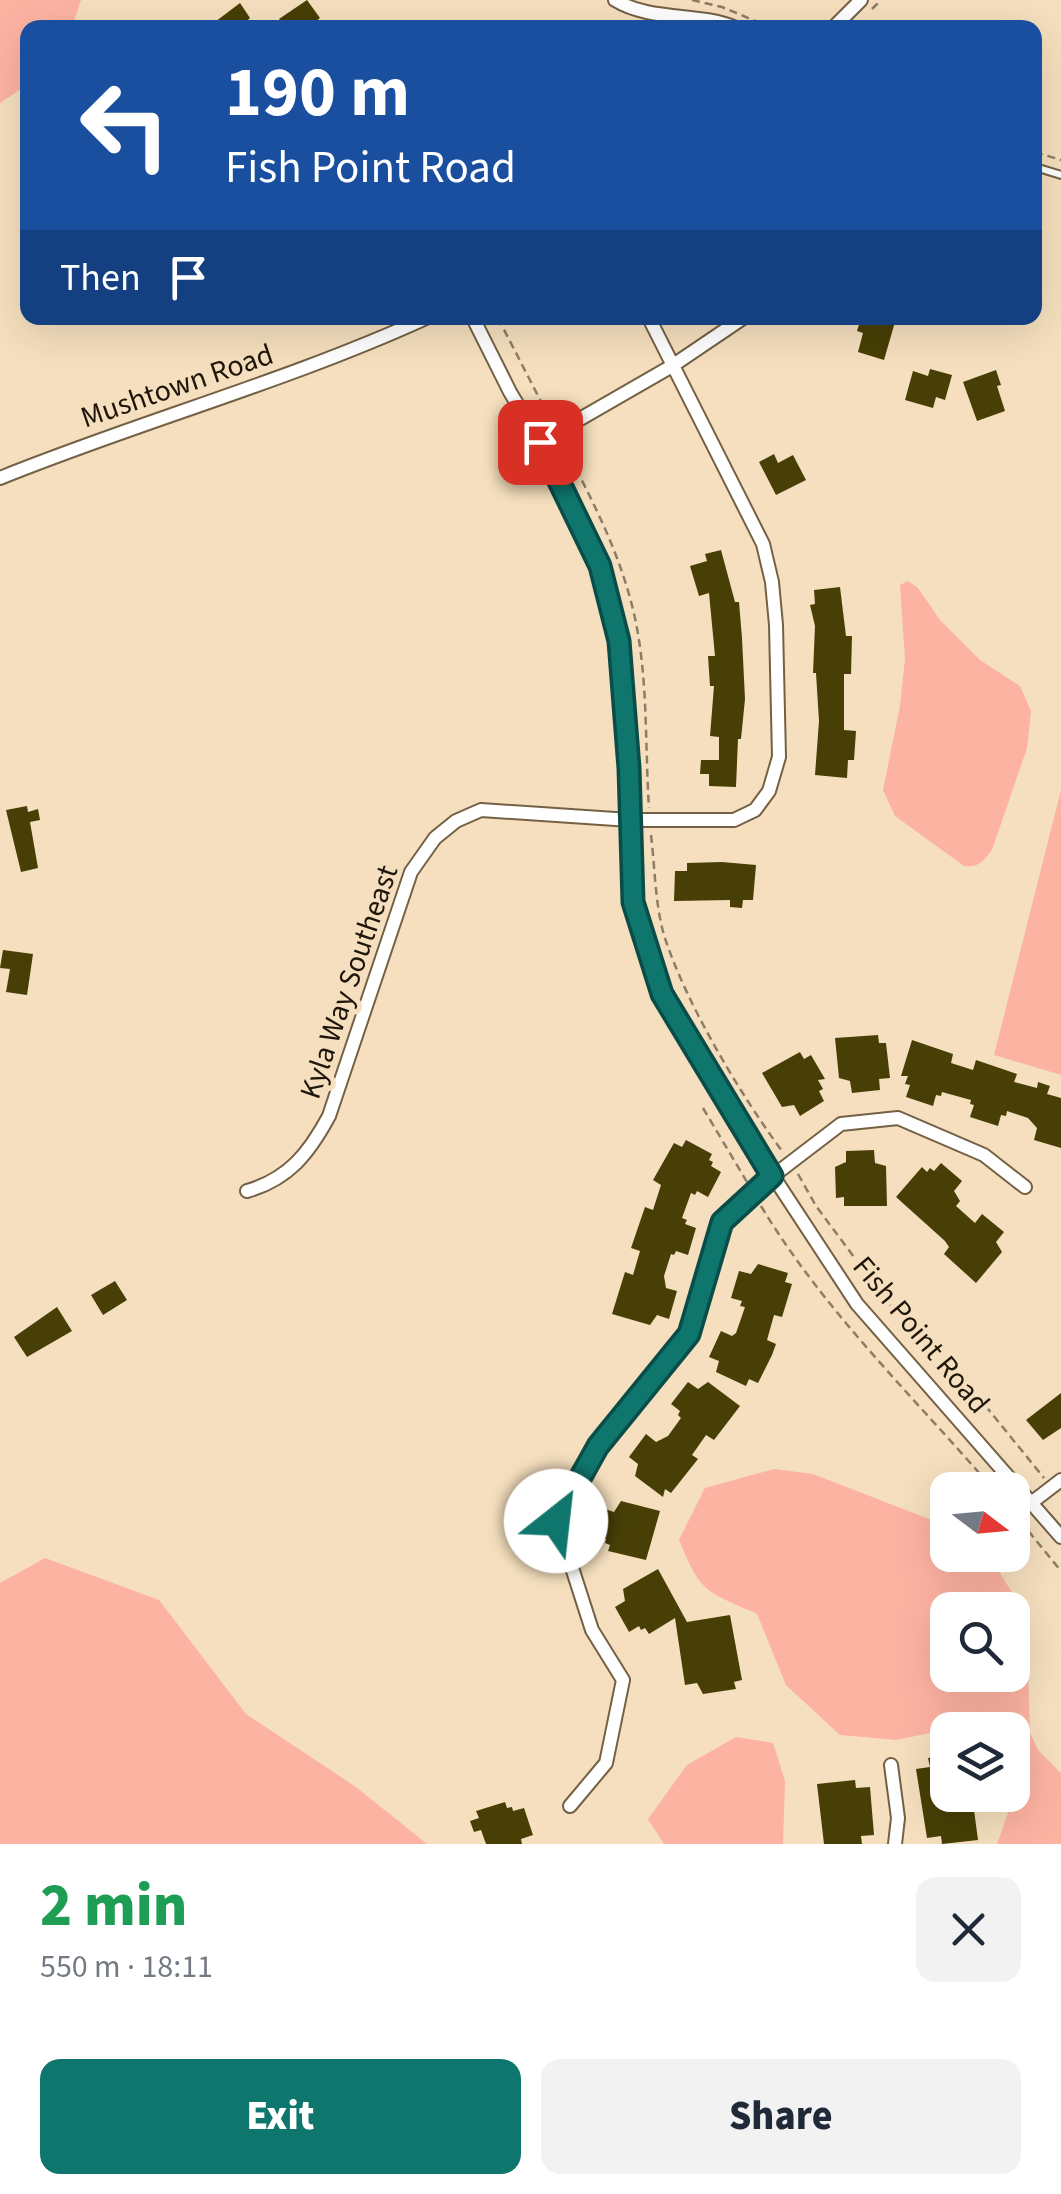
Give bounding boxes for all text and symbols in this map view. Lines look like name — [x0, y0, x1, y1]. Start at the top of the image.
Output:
text: 190 m — [225, 43, 410, 143]
icon: left — [60, 60, 190, 190]
text: Fish Point Road — [225, 136, 516, 200]
icon: arrive — [161, 250, 216, 305]
text: Then — [60, 251, 141, 305]
street label: Mushtown Road — [75, 333, 279, 439]
pin — [498, 400, 583, 485]
icon: arrive — [513, 415, 568, 470]
street label: Kyla Way Southeast — [289, 859, 409, 1105]
street label: Fish Point Road — [842, 1247, 1000, 1423]
position arrow — [504, 1469, 608, 1573]
north arrow — [930, 1472, 1030, 1572]
map controls — [930, 1472, 1030, 1812]
button: search — [930, 1592, 1030, 1692]
button: layers — [930, 1712, 1030, 1812]
text: 2 min — [40, 1864, 187, 1949]
button: close — [916, 1877, 1021, 1982]
text: 550 m · 18:11 — [40, 1944, 213, 1990]
button: Exit — [40, 2059, 521, 2174]
button: Share — [541, 2059, 1021, 2174]

